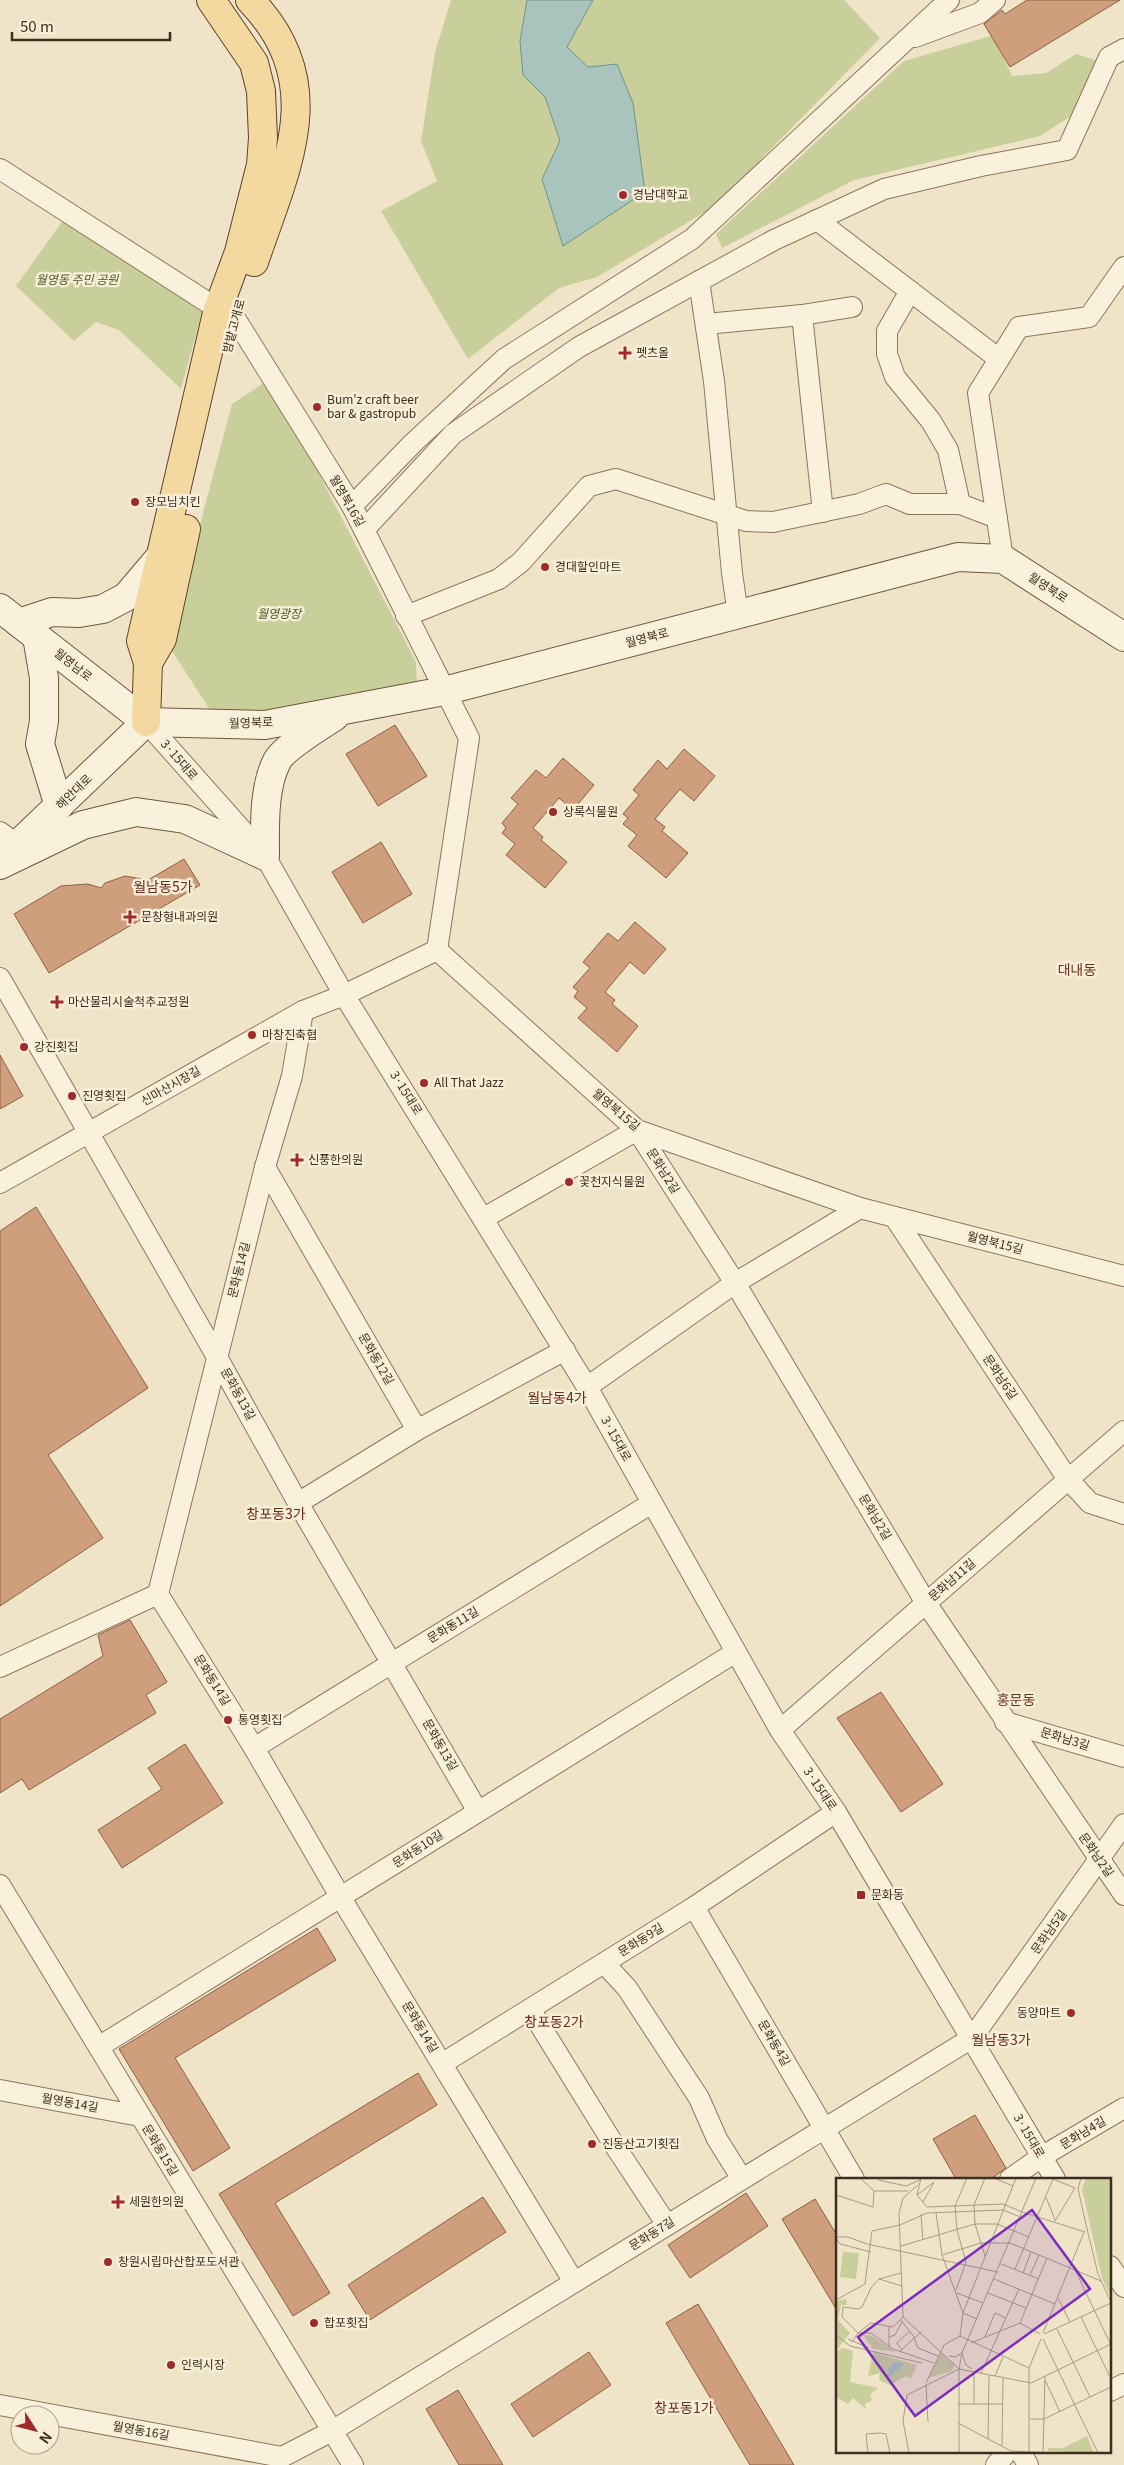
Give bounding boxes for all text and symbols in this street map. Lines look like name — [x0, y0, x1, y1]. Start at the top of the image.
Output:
scale bar — [12, 10, 170, 42]
text: 50 m — [20, 15, 54, 36]
place label: 경남대학교 — [633, 185, 688, 202]
marker: 경남대학교 — [617, 189, 629, 201]
park label: 월영동 주민 공원 — [36, 270, 119, 287]
street label: 밤밭고개로 — [217, 297, 248, 354]
place label: 펫츠올 — [636, 343, 669, 360]
marker: 펫츠올 — [618, 346, 632, 360]
place label: Bum'z craft beer bar & gastropub — [327, 390, 419, 421]
marker: Bum'z craft beer bar & gastropub — [311, 401, 323, 413]
street label: 월영북16길 — [327, 471, 370, 529]
place label: 장모님치킨 — [145, 492, 200, 509]
marker: 장모님치킨 — [129, 496, 141, 508]
place label: 경대할인마트 — [555, 557, 621, 574]
marker: 경대할인마트 — [539, 561, 551, 573]
street label: 월영북로 — [1026, 568, 1072, 606]
park label: 월영광장 — [257, 604, 303, 621]
street label: 월영북로 — [623, 623, 670, 650]
street label: 월영남로 — [51, 644, 97, 684]
street label: 월영북로 — [229, 712, 273, 731]
street label: 3·15대로 — [158, 735, 203, 783]
street label: 해안대로 — [51, 769, 95, 812]
place label: 상록식물원 — [563, 802, 618, 819]
marker: 상록식물원 — [547, 806, 559, 818]
district label: 월남동5가 — [133, 876, 193, 896]
place label: 문창형내과의원 — [141, 907, 218, 924]
marker: 문창형내과의원 — [123, 910, 137, 924]
district label: 대내동 — [1058, 959, 1096, 979]
place label: 마산물리시술척추교정원 — [68, 992, 189, 1009]
marker: 마산물리시술척추교정원 — [50, 995, 64, 1009]
place label: 마창진축협 — [262, 1025, 317, 1042]
marker: 마창진축협 — [246, 1029, 258, 1041]
place label: 강진횟집 — [34, 1037, 78, 1054]
marker: 강진횟집 — [18, 1041, 30, 1053]
street label: 신마산시장길 — [137, 1061, 203, 1109]
street label: 3·15대로 — [387, 1067, 427, 1117]
place label: All That Jazz — [434, 1073, 504, 1090]
marker: All That Jazz — [418, 1077, 430, 1089]
street label: 월영북15길 — [589, 1084, 644, 1134]
place label: 진영횟집 — [82, 1086, 126, 1103]
marker: 진영횟집 — [66, 1090, 78, 1102]
street label: 문화남2길 — [644, 1144, 685, 1196]
place label: 신풍한의원 — [308, 1150, 363, 1167]
marker: 신풍한의원 — [290, 1153, 304, 1167]
place label: 꽃천지식물원 — [579, 1172, 645, 1189]
marker: 꽃천지식물원 — [563, 1176, 575, 1188]
street label: 월영북15길 — [965, 1226, 1025, 1257]
street label: 문화동14길 — [222, 1240, 253, 1300]
street label: 문화동12길 — [356, 1329, 399, 1387]
street label: 문화남6길 — [980, 1350, 1023, 1402]
street label: 문화동13길 — [218, 1364, 261, 1423]
district label: 월남동4가 — [527, 1387, 587, 1407]
street label: 3·15대로 — [598, 1413, 637, 1464]
street label: 문화남2길 — [856, 1490, 897, 1542]
district label: 창포동3가 — [246, 1503, 306, 1523]
street label: 문화남11길 — [924, 1554, 978, 1604]
street label: 문화동11길 — [423, 1602, 481, 1646]
street label: 문화동14길 — [191, 1650, 236, 1708]
district label: 홍문동 — [997, 1689, 1035, 1709]
place label: 통영횟집 — [238, 1710, 282, 1727]
marker: 통영횟집 — [222, 1714, 234, 1726]
street label: 문화동13길 — [420, 1715, 463, 1773]
street label: 문화남3길 — [1039, 1722, 1092, 1753]
street label: 3·15대로 — [801, 1763, 842, 1813]
street label: 문화동10길 — [388, 1825, 446, 1871]
street label: 문화남2길 — [1076, 1828, 1119, 1880]
place label: 문화동 — [871, 1885, 904, 1902]
marker: 문화동 — [855, 1889, 867, 1901]
street label: 문화남5길 — [1026, 1906, 1070, 1957]
street label: 문화동9길 — [614, 1918, 666, 1959]
street label: 문화동14길 — [399, 1997, 443, 2055]
place label: 동양마트 — [1017, 2003, 1061, 2020]
marker: 동양마트 — [1065, 2007, 1077, 2019]
district label: 창포동2가 — [524, 2011, 584, 2031]
street label: 문화동4길 — [755, 2016, 795, 2069]
district label: 월남동3가 — [971, 2029, 1031, 2049]
street label: 월영동14길 — [40, 2088, 100, 2115]
street label: 3·15대로 — [1011, 2110, 1050, 2161]
street label: 문화남4길 — [1056, 2111, 1108, 2152]
street label: 문화동15길 — [139, 2120, 183, 2178]
place label: 진동산고기횟집 — [602, 2134, 679, 2151]
marker: 진동산고기횟집 — [586, 2138, 598, 2150]
inset map — [836, 2178, 1112, 2452]
place label: 세원한의원 — [129, 2192, 184, 2209]
marker: 세원한의원 — [111, 2195, 125, 2209]
street label: 문화동7길 — [625, 2212, 677, 2253]
place label: 창원시립마산합포도서관 — [118, 2252, 239, 2269]
marker: 창원시립마산합포도서관 — [102, 2256, 114, 2268]
place label: 합포횟집 — [324, 2313, 368, 2330]
marker: 합포횟집 — [308, 2317, 320, 2329]
place label: 인력시장 — [181, 2355, 225, 2372]
marker: 인력시장 — [165, 2359, 177, 2371]
district label: 창포동1가 — [654, 2397, 714, 2417]
north arrow — [10, 2405, 60, 2455]
street label: 월영동16길 — [111, 2416, 171, 2443]
text: N — [35, 2428, 58, 2448]

